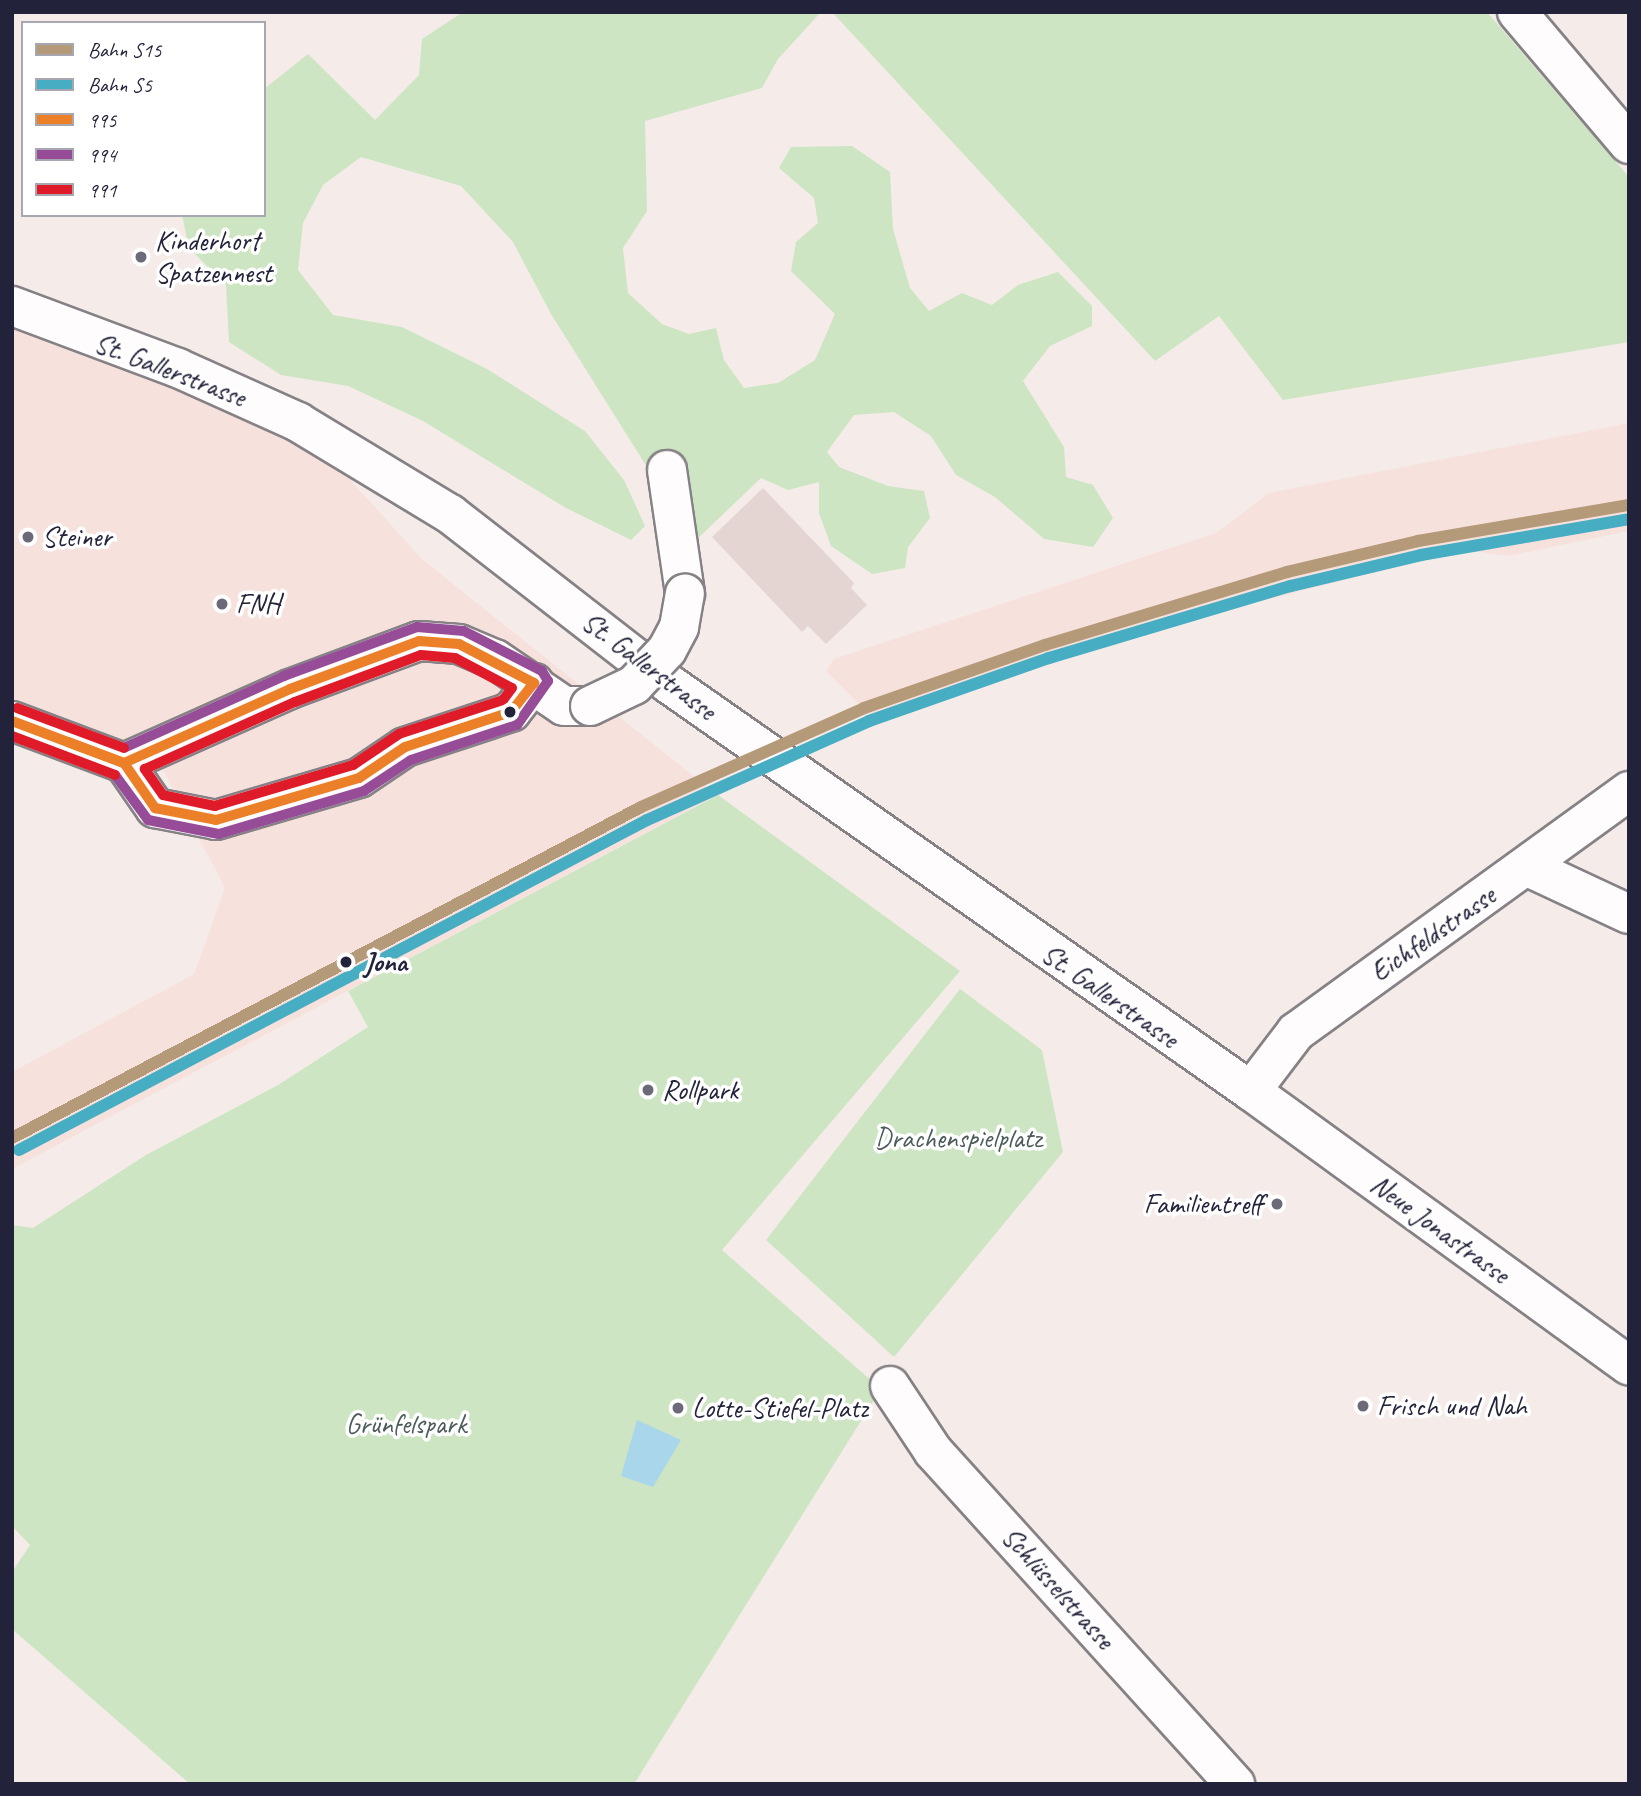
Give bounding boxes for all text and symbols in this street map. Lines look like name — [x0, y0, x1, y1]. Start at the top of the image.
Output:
legend — [21, 21, 266, 217]
text: Bahn S15 — [88, 37, 161, 63]
text: Bahn S5 — [88, 72, 152, 98]
text: 995 — [88, 107, 116, 133]
text: 994 — [88, 142, 116, 168]
text: 991 — [88, 177, 116, 203]
place label: Kinderhort Spatzennest — [155, 224, 272, 290]
marker: Kinderhort Spatzennest — [133, 249, 149, 265]
street label: St. Gallerstrasse — [90, 326, 250, 414]
place label: Steiner — [42, 520, 112, 554]
marker: Steiner — [20, 529, 36, 545]
place label: FNH — [236, 587, 280, 621]
marker: FNH — [214, 596, 230, 612]
street label: St. Gallerstrasse — [575, 605, 723, 727]
unlabelled marker — [503, 705, 517, 719]
street label: Eichfeldstrasse — [1364, 879, 1502, 989]
street label: St. Gallerstrasse — [1035, 937, 1185, 1055]
place label: Jona — [364, 945, 407, 979]
marker: Jona — [334, 950, 358, 974]
place label: Rollpark — [662, 1073, 738, 1107]
marker: Rollpark — [640, 1082, 656, 1098]
park label: Drachenspielplatz — [875, 1121, 1041, 1155]
street label: Neue Jonastrasse — [1364, 1168, 1516, 1290]
place label: Familientreff — [1144, 1187, 1263, 1221]
marker: Familientreff — [1269, 1196, 1285, 1212]
place label: Frisch und Nah — [1377, 1389, 1527, 1423]
place label: Lotte-Stiefel-Platz — [692, 1391, 868, 1425]
marker: Frisch und Nah — [1355, 1398, 1371, 1414]
marker: Lotte-Stiefel-Platz — [670, 1400, 686, 1416]
park label: Grünfelspark — [346, 1407, 466, 1441]
street label: Schlüsselstrasse — [995, 1520, 1121, 1656]

